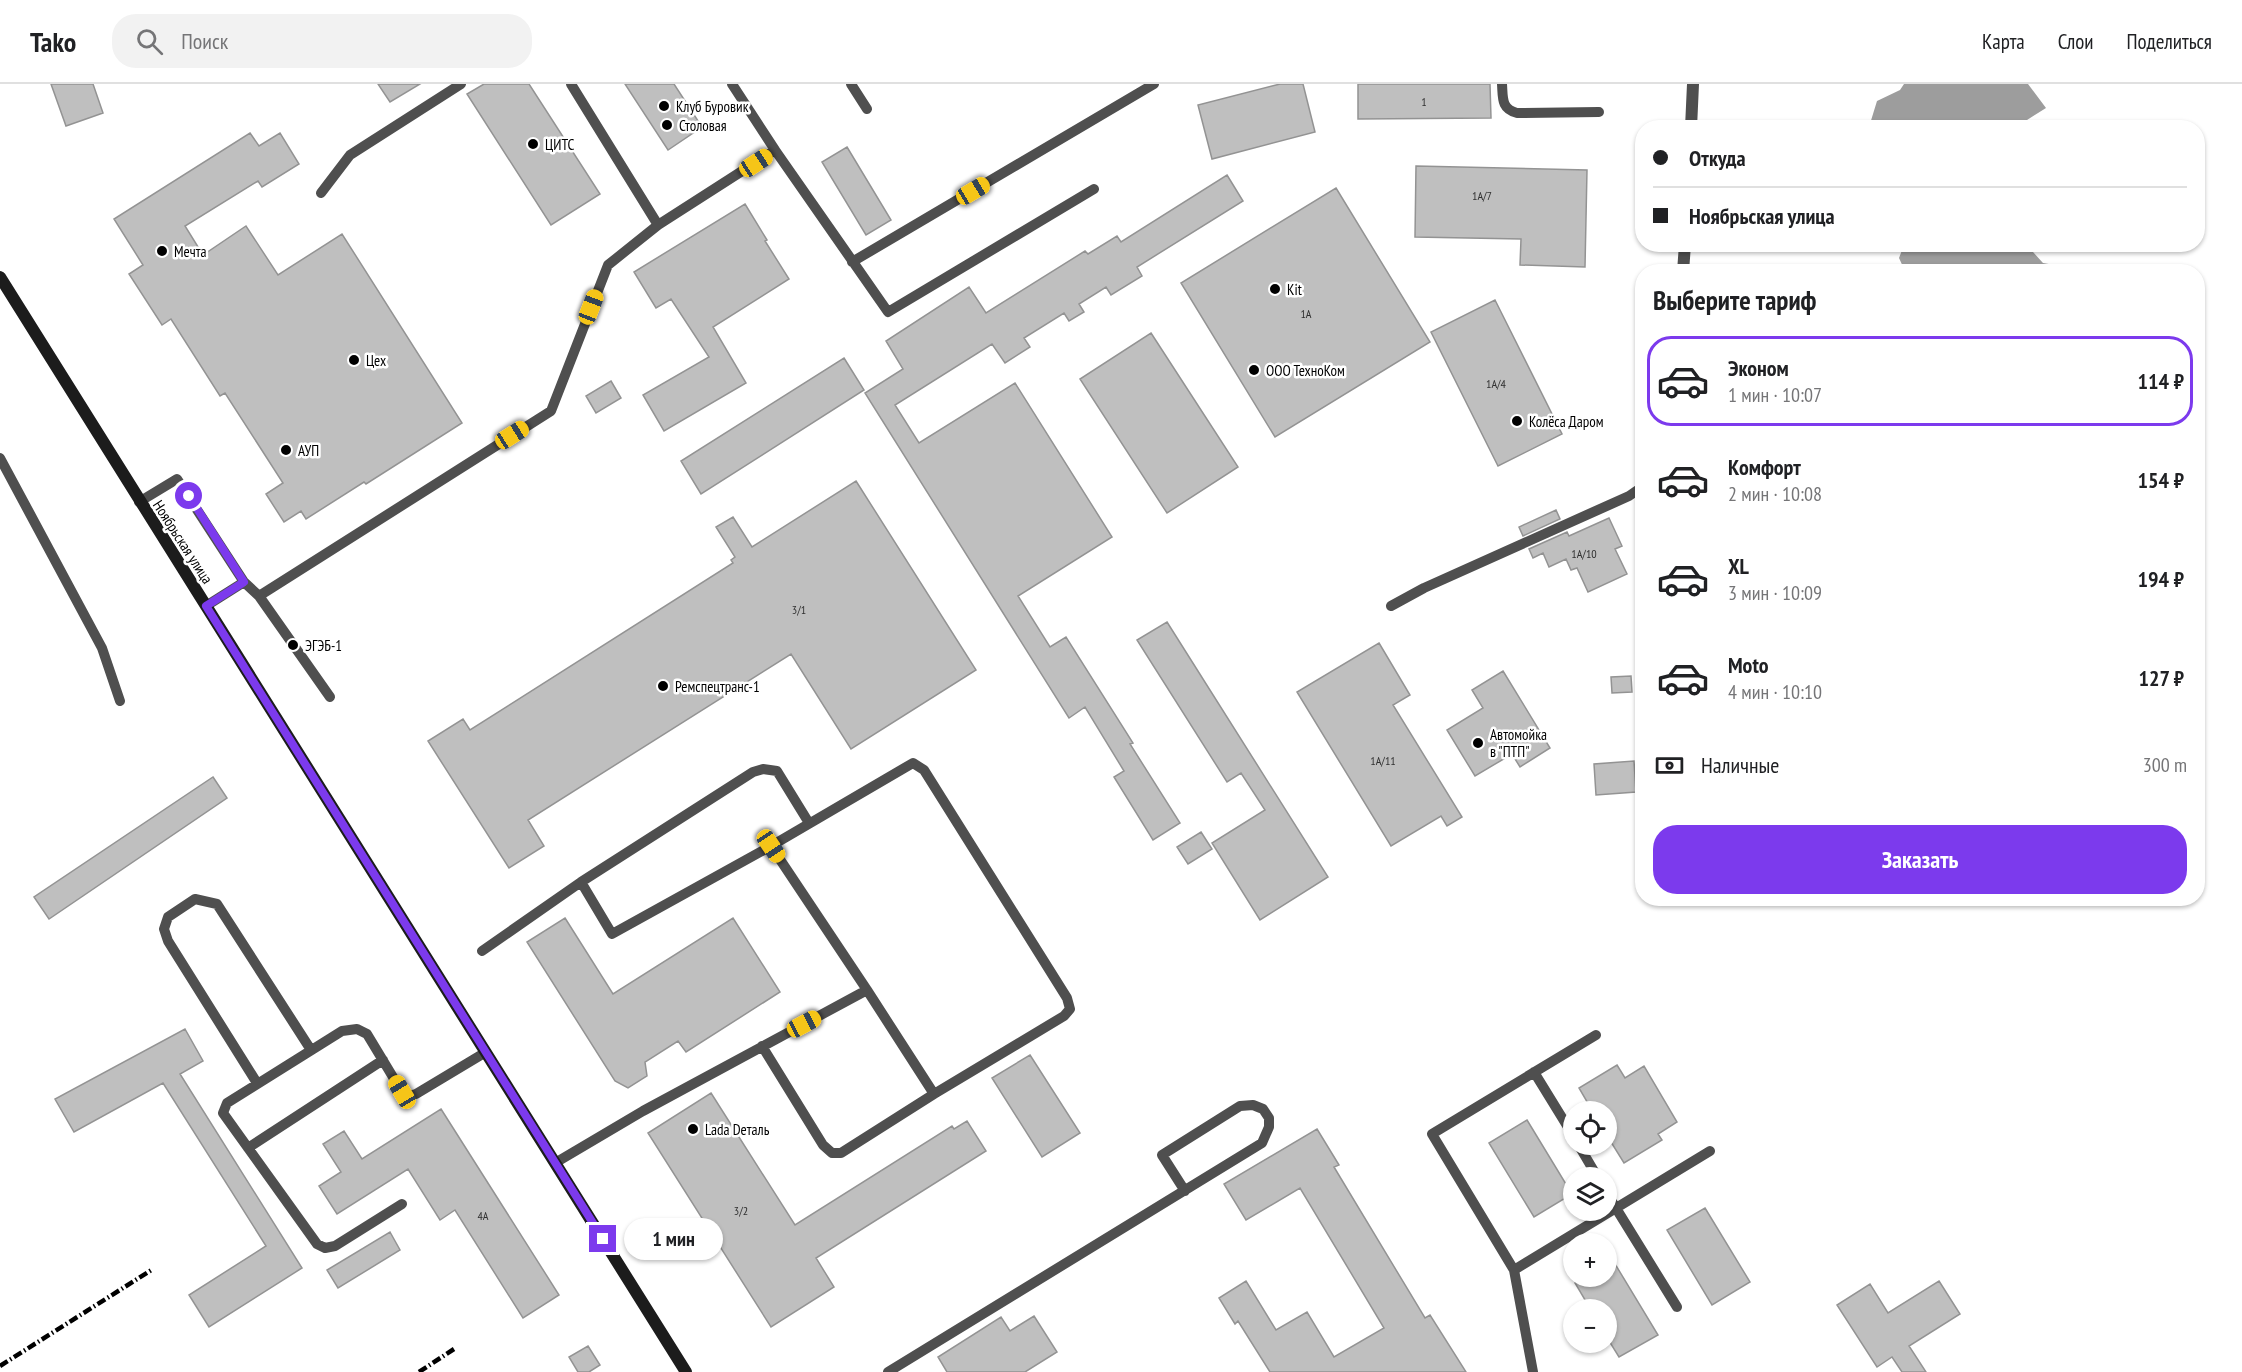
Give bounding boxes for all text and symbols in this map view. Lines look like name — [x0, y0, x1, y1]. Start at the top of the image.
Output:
search box — [112, 14, 532, 68]
text: Tako — [30, 23, 76, 60]
icon: search — [133, 25, 166, 58]
text: Поиск — [181, 27, 228, 55]
text: Карта — [1982, 28, 2025, 55]
text: Слои — [2058, 28, 2093, 55]
text: Поделиться — [2126, 28, 2212, 55]
house number: 1 — [1421, 94, 1427, 109]
place label: Клуб Буровик — [676, 97, 749, 116]
marker: Клуб Буровик — [657, 99, 671, 113]
place label: Столовая — [679, 116, 727, 135]
marker: Столовая — [660, 118, 674, 132]
place label: ЦИТС — [545, 135, 575, 154]
marker: ЦИТС — [526, 137, 540, 151]
text: Откуда — [1689, 144, 1746, 172]
car — [736, 146, 776, 180]
car — [953, 174, 993, 208]
house number: 1А/7 — [1472, 188, 1492, 203]
text: Ноябрьская улица — [1689, 202, 1835, 230]
place label: Мечта — [174, 242, 207, 261]
marker: Мечта — [155, 244, 169, 258]
place label: Kit — [1287, 280, 1302, 299]
marker: Kit — [1268, 282, 1282, 296]
text: Выберите тариф — [1653, 283, 1816, 317]
car — [576, 287, 606, 327]
house number: 1А — [1300, 306, 1312, 321]
place label: Цех — [366, 351, 386, 370]
marker: Цех — [347, 353, 361, 367]
icon: car — [1656, 354, 1710, 408]
text: Эконом — [1728, 354, 1789, 382]
place label: ООО ТехноКом — [1266, 361, 1345, 380]
marker: ООО ТехноКом — [1247, 363, 1261, 377]
text: 114 ₽ — [2137, 367, 2184, 395]
house number: 1А/4 — [1486, 376, 1507, 391]
text: 1 мин · 10:07 — [1728, 382, 1822, 408]
place label: Колёса Даром — [1529, 412, 1604, 431]
marker: Колёса Даром — [1510, 414, 1524, 428]
car — [492, 418, 532, 452]
place label: АУП — [298, 441, 319, 460]
marker: АУП — [279, 443, 293, 457]
icon: car — [1656, 453, 1710, 507]
text: Комфорт — [1728, 453, 1801, 481]
text: 154 ₽ — [2137, 466, 2184, 494]
text: 2 мин · 10:08 — [1728, 481, 1822, 507]
route start — [175, 482, 202, 509]
street label: Ноябрьская улица — [149, 497, 217, 587]
house number: 1А/10 — [1571, 546, 1597, 561]
icon: car — [1656, 552, 1710, 606]
text: XL — [1728, 552, 1749, 580]
text: 194 ₽ — [2137, 565, 2184, 593]
text: 3 мин · 10:09 — [1728, 580, 1822, 606]
house number: 3/1 — [792, 602, 806, 617]
place label: ЭГЭБ-1 — [305, 636, 342, 655]
marker: ЭГЭБ-1 — [286, 638, 300, 652]
icon: car — [1656, 651, 1710, 705]
text: Moto — [1728, 651, 1769, 679]
text: 127 ₽ — [2138, 664, 2184, 692]
place label: Ремспецтранс-1 — [675, 677, 760, 696]
marker: Ремспецтранс-1 — [656, 679, 670, 693]
text: 4 мин · 10:10 — [1728, 679, 1822, 705]
place label: Автомойка в "ПТП" — [1490, 725, 1547, 761]
marker: Автомойка в "ПТП" — [1471, 736, 1485, 750]
icon: cash — [1653, 749, 1686, 782]
text: Наличные — [1701, 751, 1779, 779]
text: 300 m — [2143, 752, 2187, 778]
house number: 1А/11 — [1370, 753, 1396, 768]
button: Заказать — [1653, 825, 2187, 894]
car — [753, 826, 789, 866]
car — [784, 1008, 824, 1040]
car — [385, 1072, 419, 1112]
map controls — [1563, 1101, 1617, 1353]
button: locate — [1563, 1101, 1617, 1155]
place label: Lada Dеталь — [705, 1120, 770, 1139]
marker: Lada Dеталь — [686, 1122, 700, 1136]
button: layers — [1563, 1167, 1617, 1221]
house number: 3/2 — [734, 1203, 748, 1218]
house number: 4А — [477, 1208, 489, 1223]
callout: 1 мин — [624, 1218, 723, 1260]
route end — [589, 1225, 616, 1252]
text: 1 мин — [652, 1226, 695, 1252]
button: + — [1563, 1233, 1617, 1287]
button: − — [1563, 1299, 1617, 1353]

